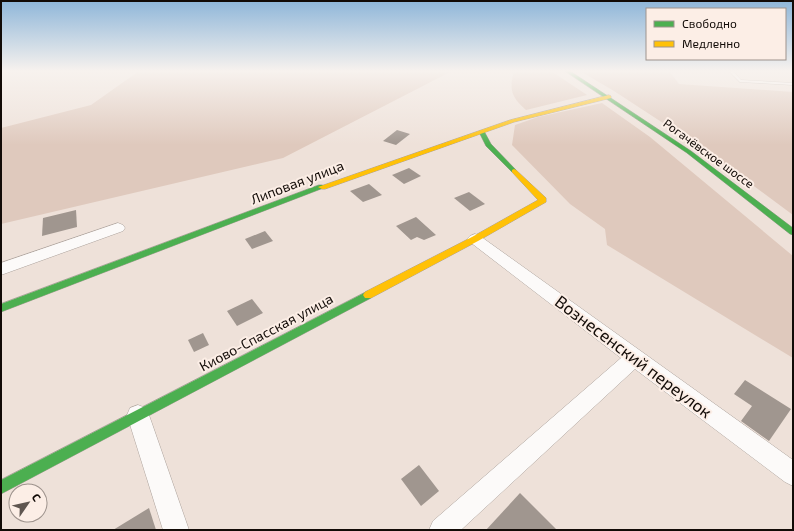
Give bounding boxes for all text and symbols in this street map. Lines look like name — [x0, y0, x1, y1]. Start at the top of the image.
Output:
legend — [646, 8, 786, 60]
text: Свободно — [682, 16, 737, 30]
text: Медленно — [682, 36, 740, 50]
street label: Рогачёвское шоссе — [661, 115, 757, 191]
street label: Липовая улица — [248, 156, 346, 208]
street label: Киово-Спасская улица — [196, 289, 336, 375]
street label: Вознесенский переулок — [551, 291, 716, 422]
north arrow — [8, 483, 48, 523]
text: С — [30, 491, 44, 504]

